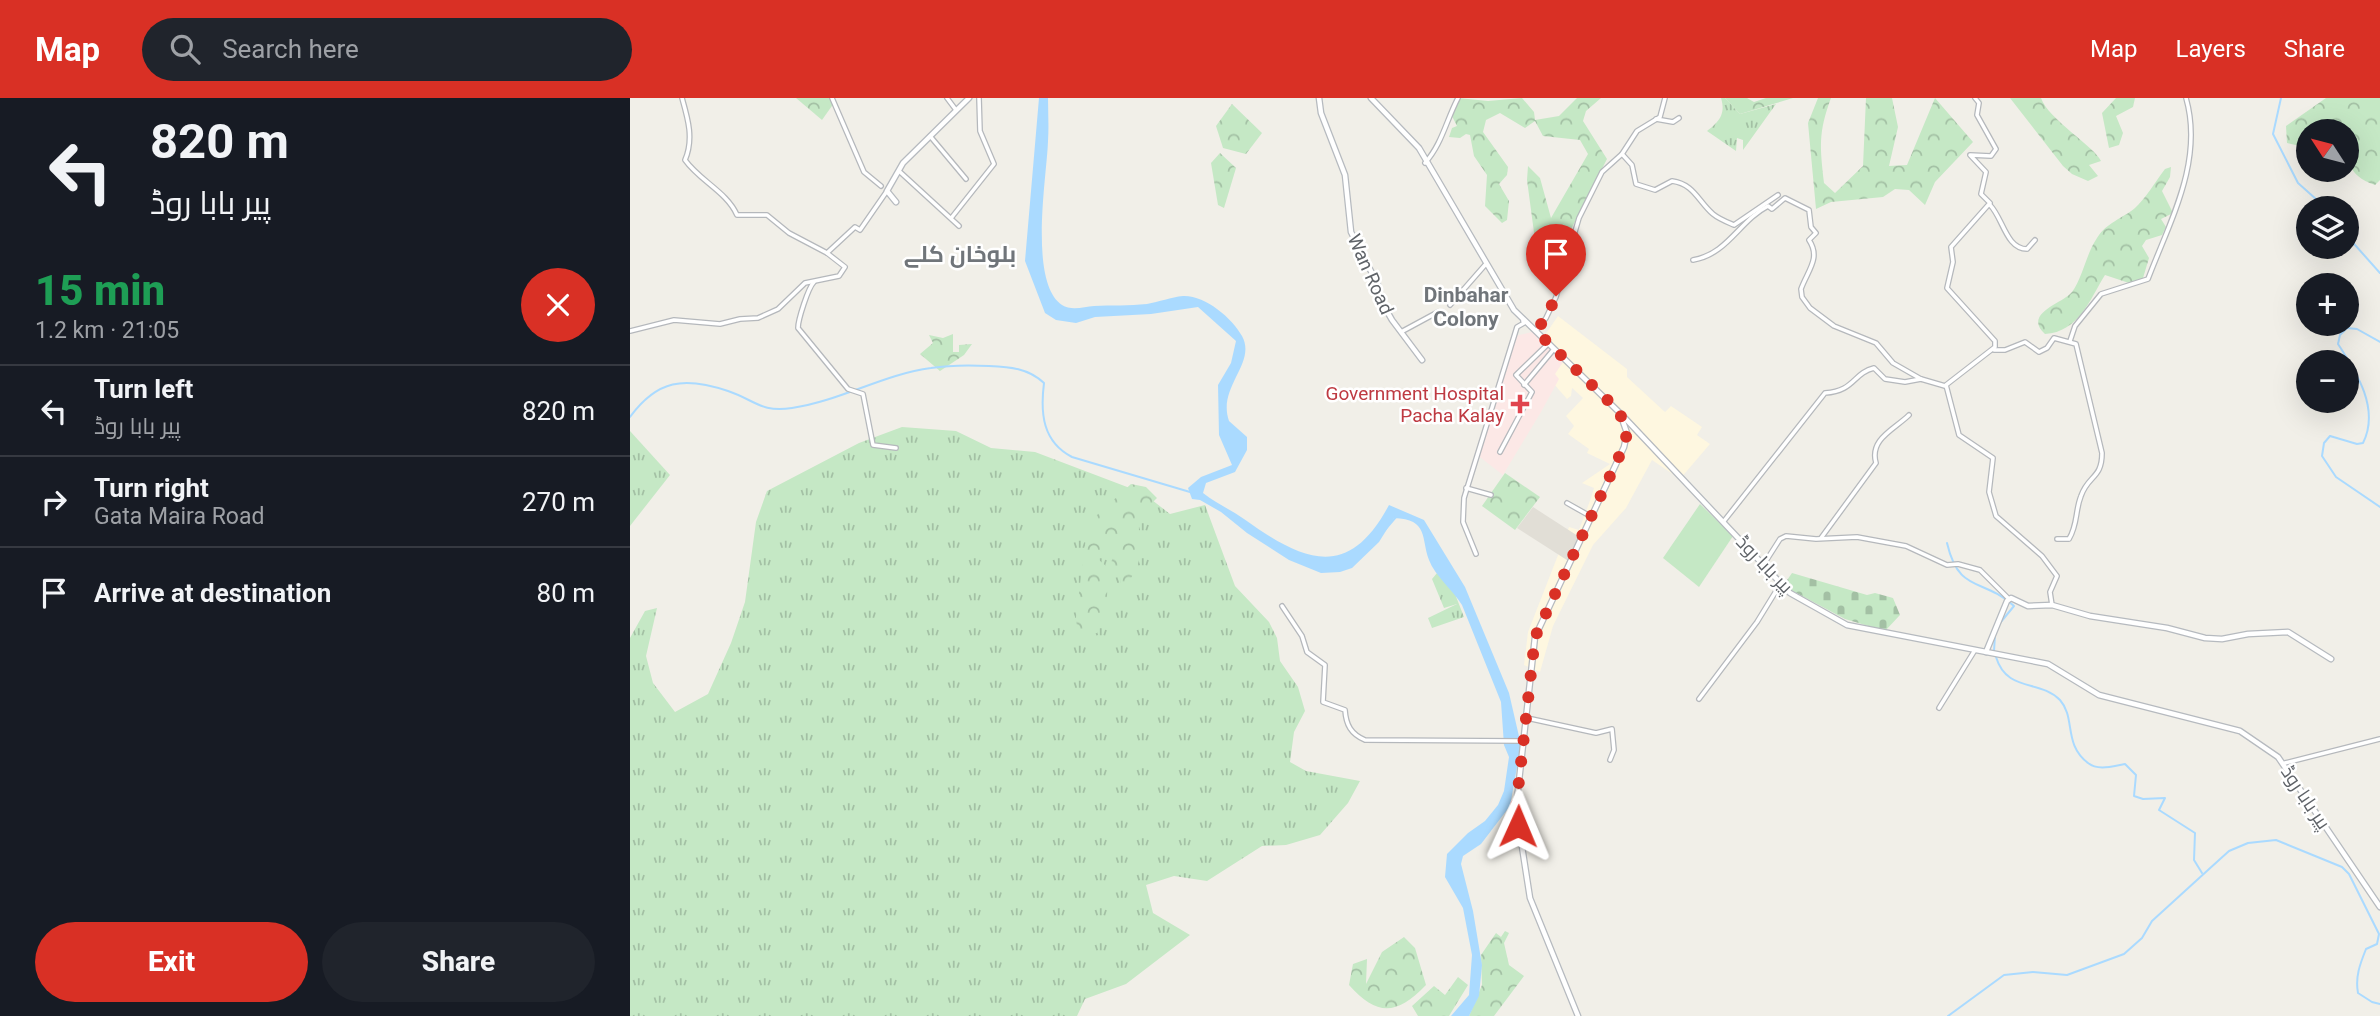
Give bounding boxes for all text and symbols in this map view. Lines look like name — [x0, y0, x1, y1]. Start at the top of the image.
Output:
search box — [142, 18, 632, 81]
text: Map — [35, 30, 100, 69]
icon: search — [166, 30, 204, 68]
text: Search here — [222, 34, 359, 64]
text: Map — [2090, 35, 2138, 63]
text: Layers — [2176, 35, 2246, 63]
text: Share — [2284, 35, 2345, 63]
text: 820 m — [150, 113, 289, 170]
north arrow — [2296, 119, 2359, 182]
map controls — [2296, 119, 2359, 413]
icon: left — [35, 126, 126, 217]
text: پیر بابا روڈ — [150, 184, 271, 222]
button: layers — [2296, 196, 2359, 259]
pin — [1526, 224, 1586, 296]
street label: Wan Road — [1343, 230, 1398, 318]
icon: arrive — [1537, 235, 1575, 273]
district label: بلوخان كلے — [904, 241, 1016, 268]
text: 15 min — [35, 266, 165, 315]
button: close — [521, 268, 595, 342]
button: + — [2296, 273, 2359, 336]
district label: Dinbahar Colony — [1424, 283, 1509, 331]
text: 1.2 km · 21:05 — [35, 317, 179, 344]
button: − — [2296, 350, 2359, 413]
text: Turn left — [94, 374, 193, 404]
place label: Government Hospital Pacha Kalay — [1325, 382, 1504, 427]
icon: left — [35, 392, 73, 430]
marker: Government Hospital Pacha Kalay — [1510, 394, 1530, 414]
text: 820 m — [522, 396, 595, 426]
text: پیر بابا روڈ — [94, 413, 181, 440]
text: Turn right — [94, 473, 209, 503]
icon: right — [35, 483, 73, 521]
text: 270 m — [522, 487, 595, 517]
text: Gata Maira Road — [94, 503, 264, 530]
street label: پیر بابا روڈ — [1731, 531, 1798, 599]
icon: arrive — [35, 574, 73, 612]
text: Arrive at destination — [94, 578, 331, 608]
text: 80 m — [537, 578, 595, 608]
street label: پیر بابا روڈ — [2275, 761, 2335, 834]
position arrow — [1481, 789, 1555, 863]
button: Exit — [35, 922, 308, 1002]
button: Share — [322, 922, 595, 1002]

